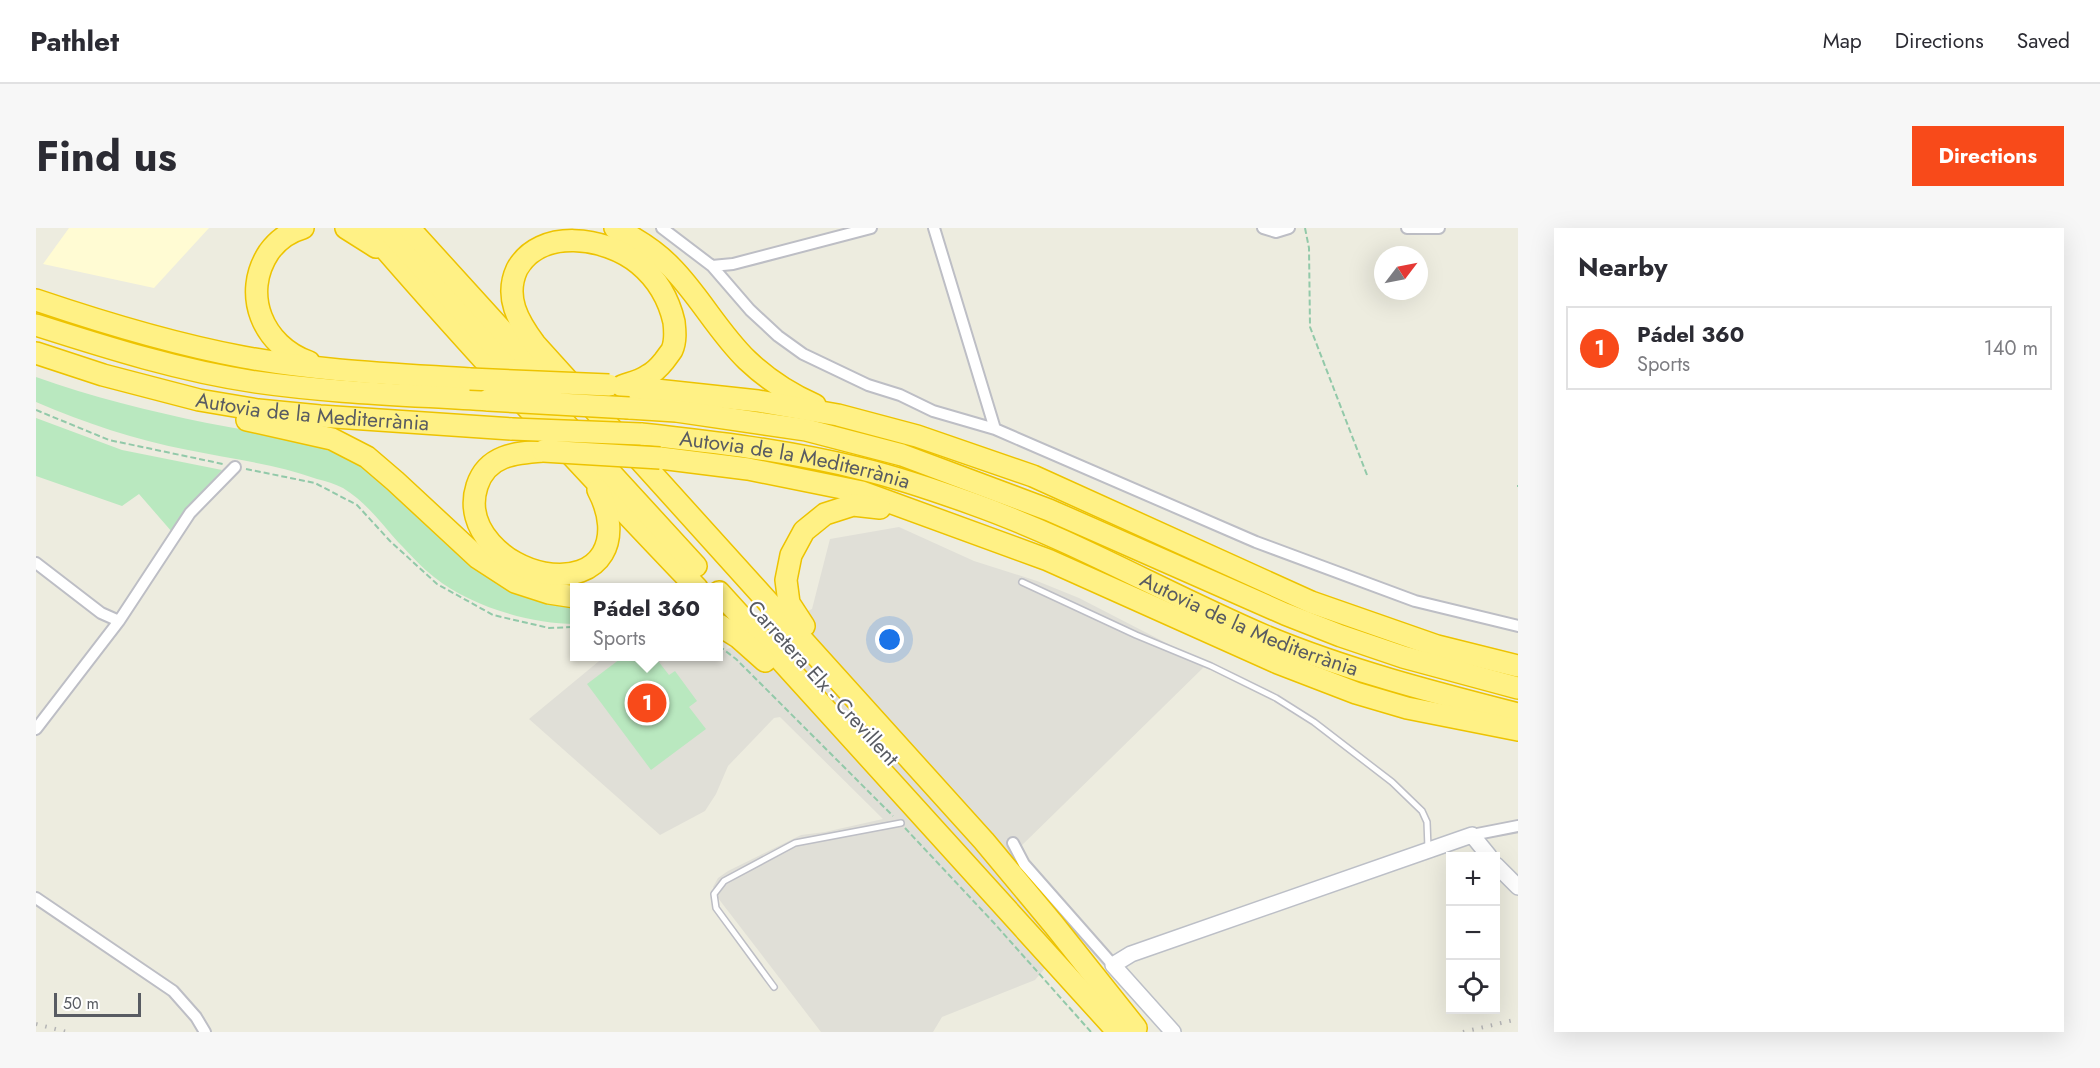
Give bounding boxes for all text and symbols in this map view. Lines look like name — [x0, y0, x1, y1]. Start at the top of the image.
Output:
text: Pathlet — [30, 21, 119, 62]
text: Map — [1823, 26, 1862, 56]
text: Directions — [1895, 26, 1984, 56]
text: Saved — [2017, 26, 2070, 56]
text: Find us — [36, 126, 177, 187]
button: Directions — [1912, 126, 2064, 186]
north arrow — [1374, 246, 1428, 300]
text: Nearby — [1578, 248, 1667, 286]
text: Pádel 360 — [1637, 318, 1744, 350]
text: 1 — [1594, 334, 1605, 363]
text: 140 m — [1984, 334, 2038, 363]
text: Sports — [1637, 350, 1690, 379]
street label: Autovia de la Mediterrània — [194, 385, 430, 438]
street label: Autovia de la Mediterrània — [678, 423, 914, 497]
street label: Autovia de la Mediterrània — [1135, 565, 1362, 684]
popup — [570, 583, 723, 661]
text: Pádel 360 — [593, 592, 700, 624]
street label: Carretera Elx - Crevillent — [740, 593, 906, 773]
text: Sports — [593, 624, 646, 653]
your location — [875, 625, 904, 654]
pin: 1 — [628, 680, 666, 726]
map controls — [1446, 852, 1500, 1014]
button: + — [1446, 852, 1500, 906]
button: − — [1446, 906, 1500, 960]
button: locate — [1446, 960, 1500, 1014]
scale bar — [54, 990, 141, 1018]
text: 50 m — [63, 992, 99, 1015]

